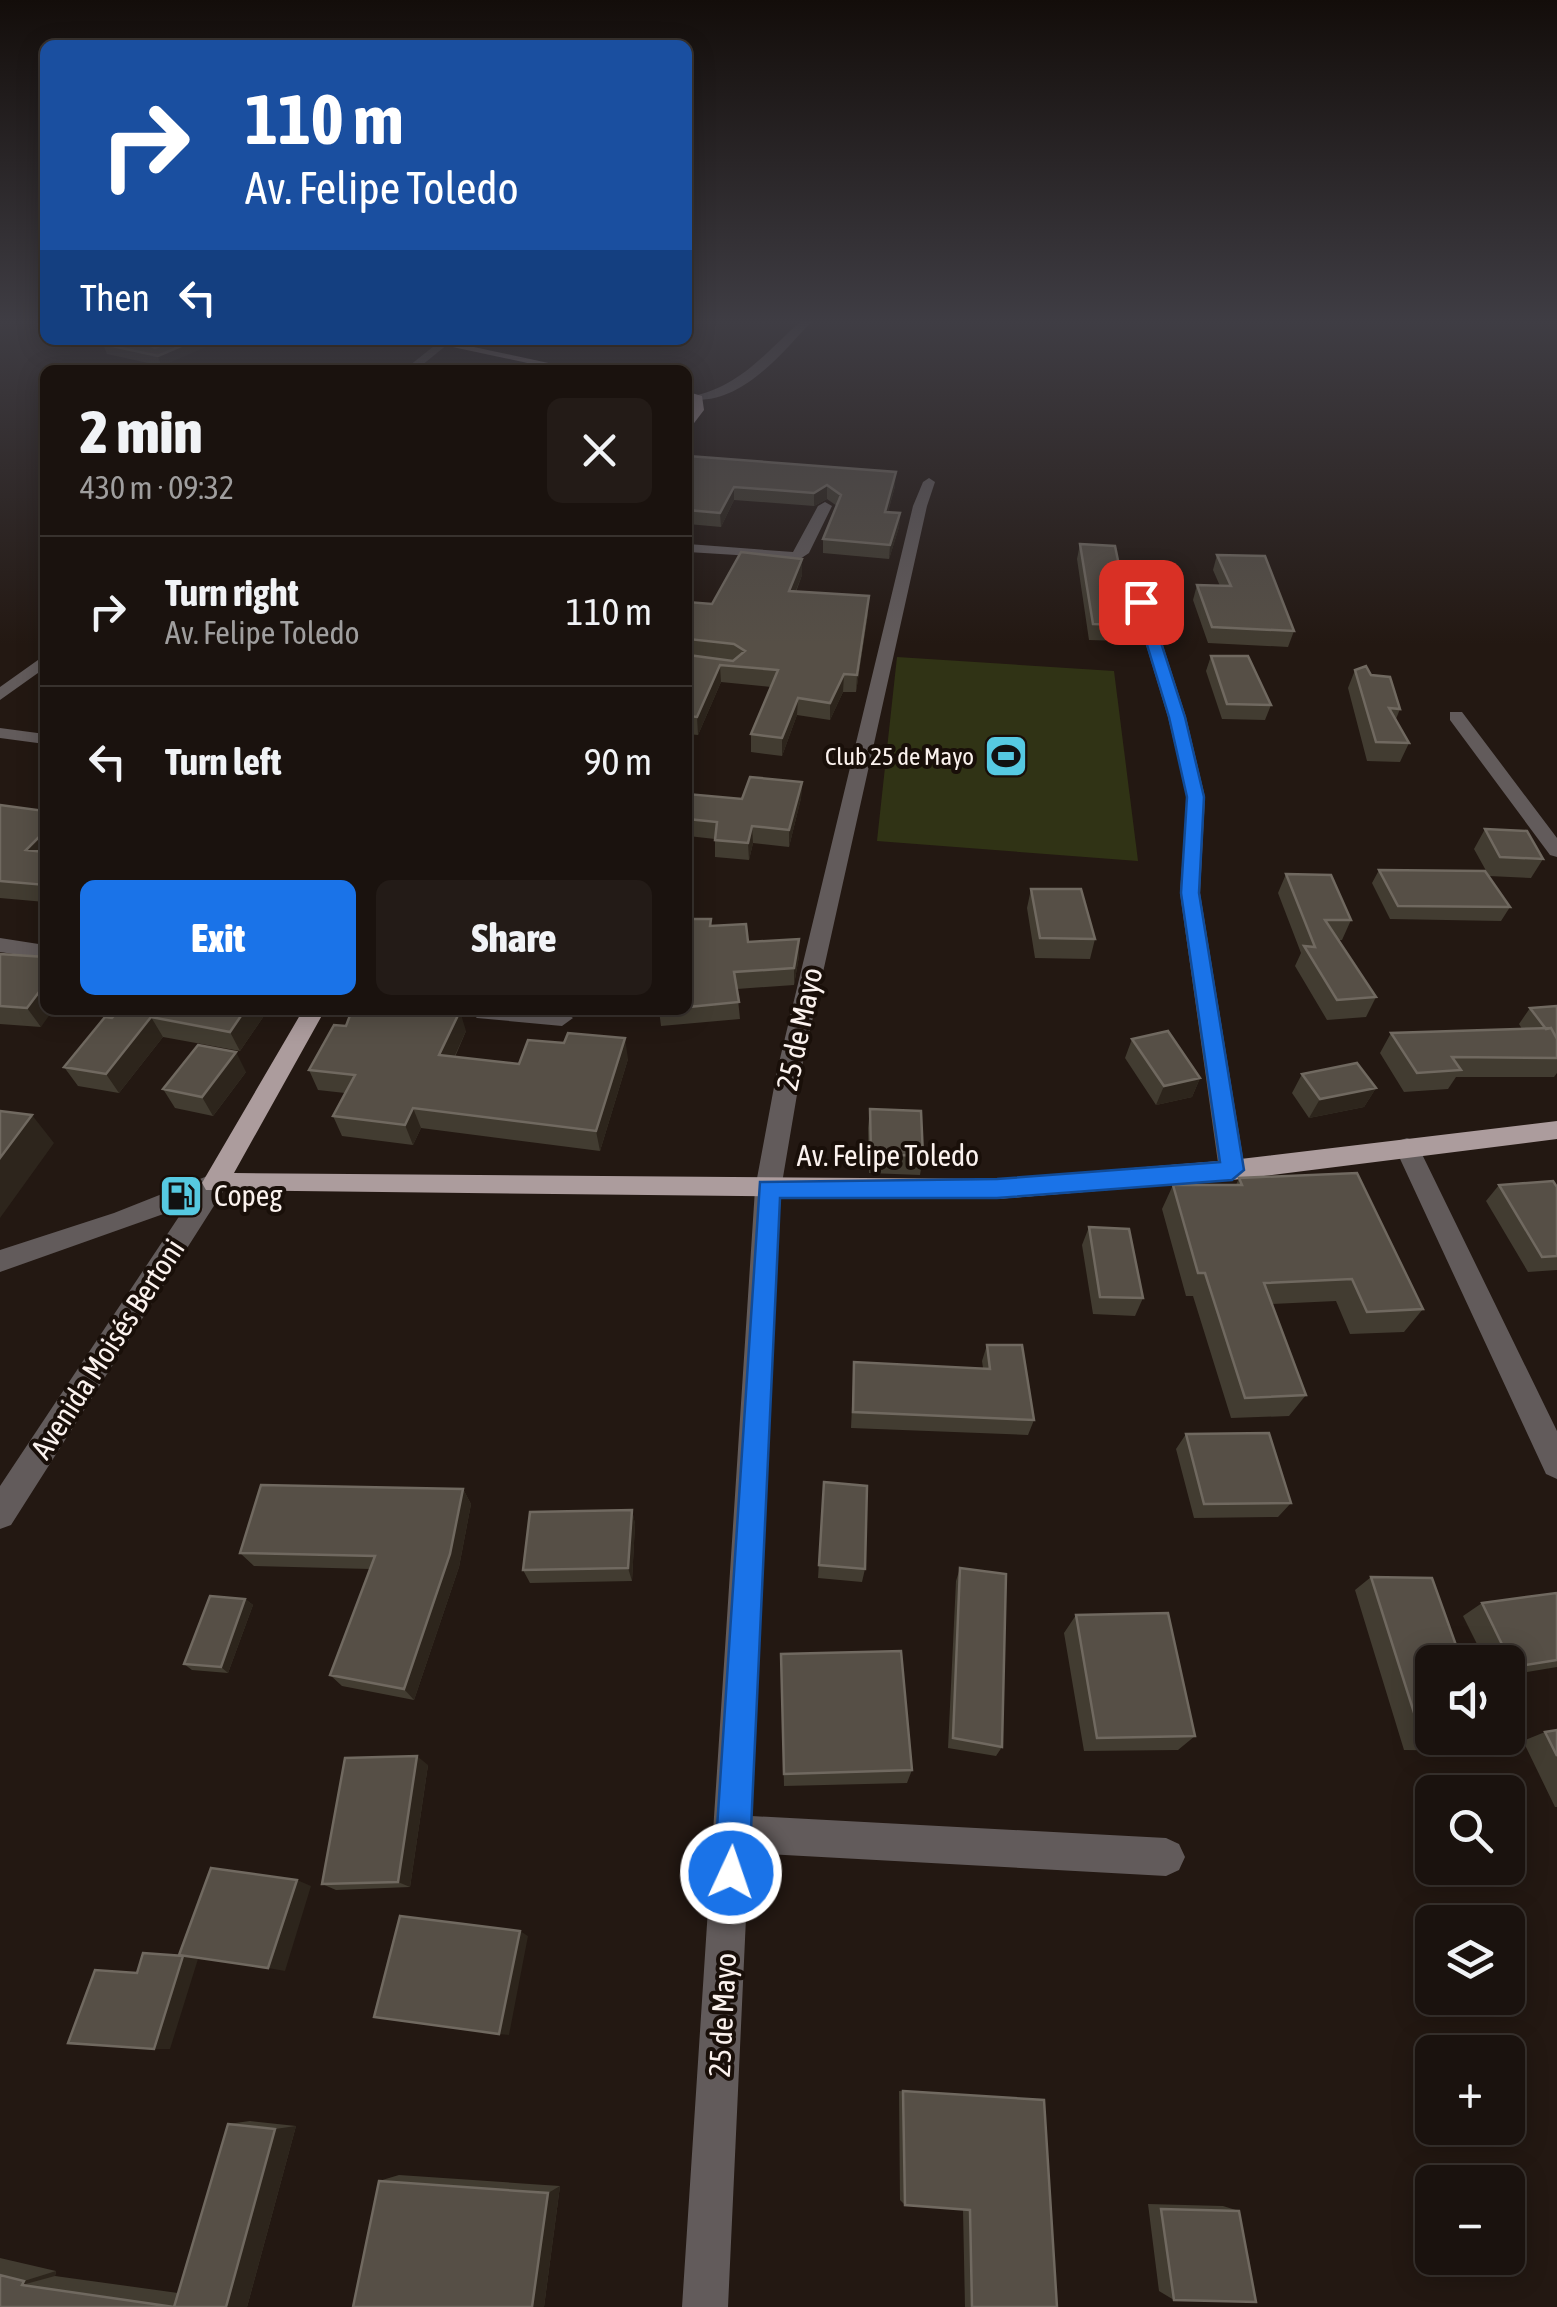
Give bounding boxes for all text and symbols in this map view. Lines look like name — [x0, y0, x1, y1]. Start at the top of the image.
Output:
text: 110 m — [245, 79, 404, 159]
icon: right — [80, 80, 210, 210]
text: Av. Felipe Toledo — [245, 162, 519, 214]
icon: left — [170, 270, 225, 325]
text: Then — [80, 276, 150, 319]
text: 2 min — [80, 397, 203, 466]
button: close — [547, 398, 652, 503]
text: 430 m · 09:32 — [80, 469, 234, 506]
pin — [1099, 560, 1184, 645]
text: Turn right — [165, 571, 299, 614]
icon: arrive — [1114, 575, 1169, 630]
icon: right — [80, 584, 135, 639]
text: 110 m — [566, 590, 652, 633]
text: Av. Felipe Toledo — [165, 614, 360, 651]
sports icon: Club 25 de Mayo — [983, 733, 1029, 779]
icon: left — [80, 734, 135, 789]
text: Turn left — [165, 740, 281, 783]
text: 90 m — [584, 740, 652, 783]
place label: Club 25 de Mayo — [825, 742, 974, 770]
button: Exit — [80, 880, 356, 995]
button: Share — [376, 880, 652, 995]
street label: 25 de Mayo — [769, 964, 829, 1093]
street label: Av. Felipe Toledo — [797, 1138, 979, 1172]
fuel station icon: Copeg — [158, 1173, 204, 1219]
place label: Copeg — [214, 1178, 282, 1212]
street label: Avenida Moisés Bertoni — [24, 1233, 191, 1464]
map controls — [1415, 1645, 1525, 2275]
button: sound — [1415, 1645, 1525, 1755]
button: search — [1415, 1775, 1525, 1885]
position arrow — [679, 1821, 783, 1925]
button: layers — [1415, 1905, 1525, 2015]
street label: 25 de Mayo — [702, 1952, 742, 2078]
button: + — [1415, 2035, 1525, 2145]
button: − — [1415, 2165, 1525, 2275]

